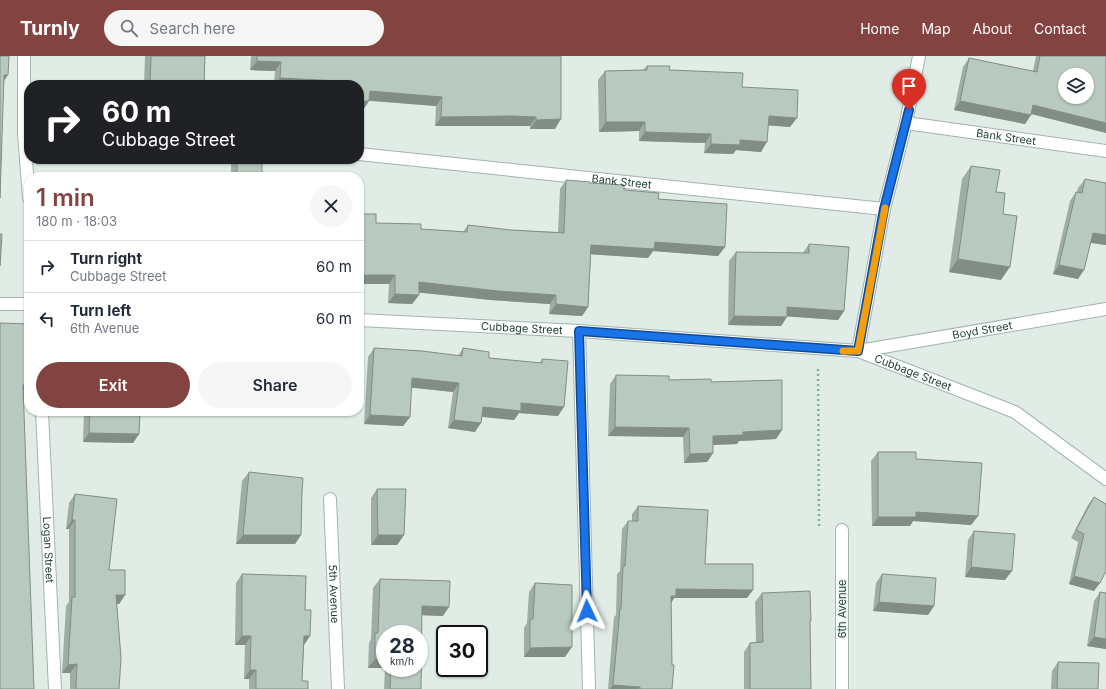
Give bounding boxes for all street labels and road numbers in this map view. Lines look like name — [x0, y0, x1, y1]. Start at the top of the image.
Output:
street label: Bank Street — [975, 126, 1037, 148]
street label: Bank Street — [591, 171, 653, 192]
street label: Boyd Street — [951, 318, 1014, 342]
street label: Cubbage Street — [481, 319, 563, 337]
street label: Cubbage Street — [872, 351, 954, 394]
street label: Logan Street — [40, 516, 57, 584]
street label: 5th Avenue — [326, 564, 342, 623]
street label: 6th Avenue — [835, 580, 849, 638]

